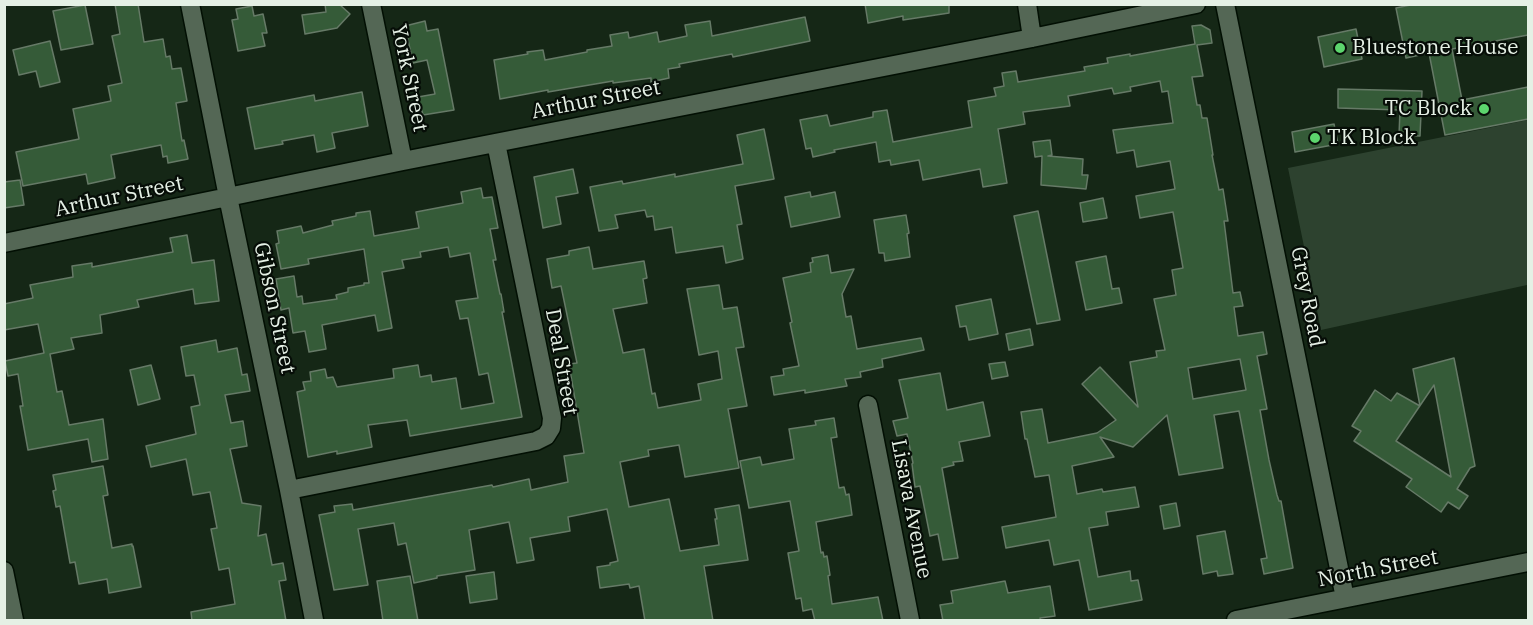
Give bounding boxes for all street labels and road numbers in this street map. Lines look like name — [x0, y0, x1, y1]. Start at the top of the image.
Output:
street label: York Street — [385, 22, 433, 134]
street label: Arthur Street — [529, 75, 663, 125]
street label: Arthur Street — [53, 171, 185, 223]
street label: Gibson Street — [248, 240, 300, 376]
street label: Grey Road — [1285, 245, 1329, 349]
street label: Deal Street — [539, 307, 583, 417]
street label: Lisava Avenue — [885, 437, 937, 581]
street label: North Street — [1316, 545, 1440, 593]

